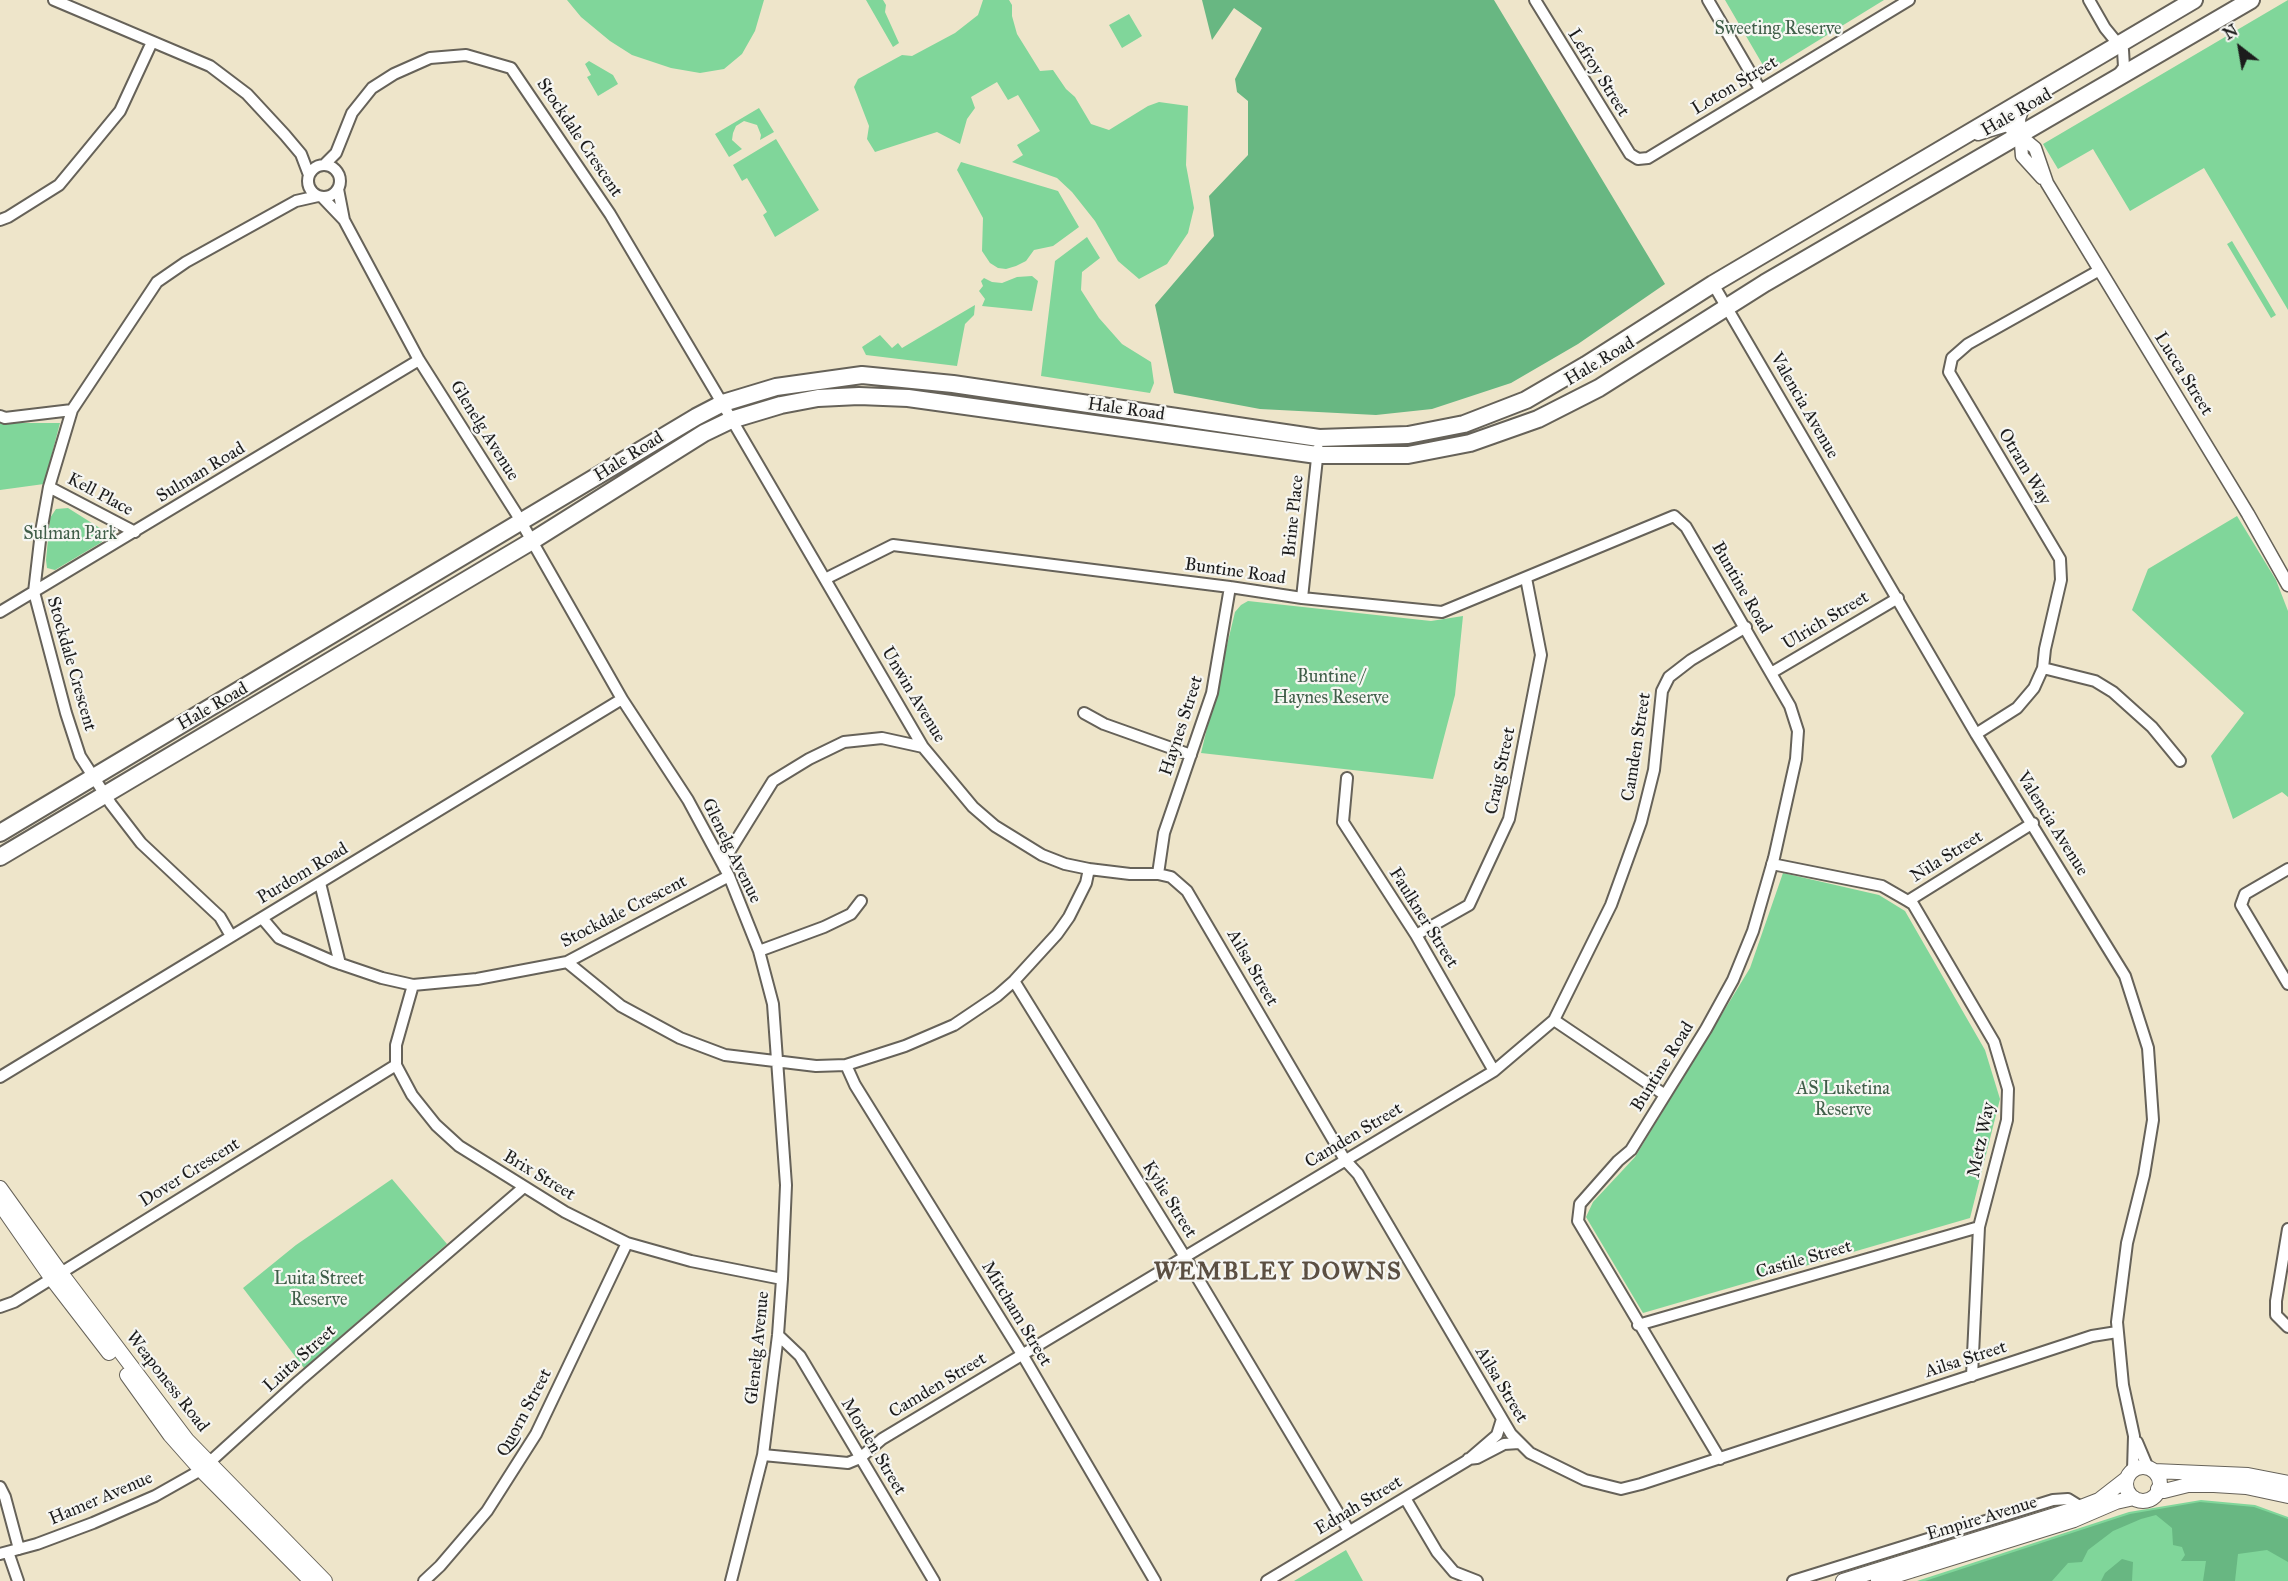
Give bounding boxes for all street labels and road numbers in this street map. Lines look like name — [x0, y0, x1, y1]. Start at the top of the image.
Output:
street label: Lefroy Street — [1562, 25, 1634, 121]
street label: Loton Street — [1688, 52, 1782, 120]
street label: Stockdale Crescent — [531, 74, 627, 202]
street label: Hale Road — [1978, 84, 2056, 142]
street label: Lucca Street — [2149, 328, 2217, 420]
street label: Hale Road — [1561, 333, 1639, 391]
street label: Valencia Avenue — [1765, 349, 1843, 463]
street label: Glenelg Avenue — [445, 377, 523, 485]
street label: Hale Road — [1086, 394, 1166, 426]
street label: Otram Way — [1993, 425, 2055, 509]
street label: Hale Road — [590, 427, 668, 487]
street label: Sulman Road — [153, 438, 249, 508]
street label: Kell Place — [63, 469, 137, 521]
street label: Brine Place — [1279, 474, 1309, 558]
street label: Buntine Road — [1706, 538, 1776, 638]
street label: Buntine Road — [1183, 554, 1287, 590]
street label: Ulrich Street — [1779, 587, 1873, 655]
street label: Stockdale Crescent — [42, 594, 100, 734]
street label: Unwin Avenue — [876, 643, 950, 747]
street label: Haynes Street — [1156, 673, 1208, 779]
street label: Hale Road — [174, 678, 252, 736]
street label: Camden Street — [1618, 691, 1656, 803]
street label: Craig Street — [1481, 725, 1521, 817]
street label: Valencia Avenue — [2011, 768, 2093, 880]
street label: Glenelg Avenue — [696, 795, 766, 907]
street label: Nila Street — [1907, 826, 1987, 888]
street label: Purdom Road — [254, 838, 352, 910]
street label: Faulkner Street — [1384, 864, 1462, 972]
street label: Stockdale Crescent — [557, 871, 691, 953]
street label: Ailsa Street — [1221, 926, 1283, 1010]
street label: Buntine Road — [1627, 1018, 1699, 1116]
street label: Camden Street — [1301, 1098, 1407, 1174]
street label: Metz Way — [1963, 1100, 2001, 1180]
street label: Dover Crescent — [136, 1134, 244, 1212]
street label: Brix Street — [499, 1146, 579, 1206]
street label: Kylie Street — [1137, 1158, 1201, 1242]
street label: Castile Street — [1754, 1236, 1854, 1284]
street label: Mitcham Street — [976, 1258, 1056, 1370]
street label: Glenelg Avenue — [741, 1290, 775, 1406]
street label: Luita Street — [259, 1321, 341, 1397]
street label: Weaponess Road — [121, 1327, 213, 1437]
street label: Ailsa Street — [1922, 1337, 2010, 1383]
street label: Ailsa Street — [1470, 1343, 1532, 1427]
street label: Camden Street — [885, 1348, 991, 1424]
street label: Quorn Street — [493, 1365, 557, 1461]
street label: Morden Street — [836, 1395, 910, 1499]
street label: Hamer Avenue — [46, 1467, 156, 1531]
street label: Ednah Street — [1311, 1472, 1407, 1540]
street label: Empire Avenue — [1924, 1492, 2040, 1546]

